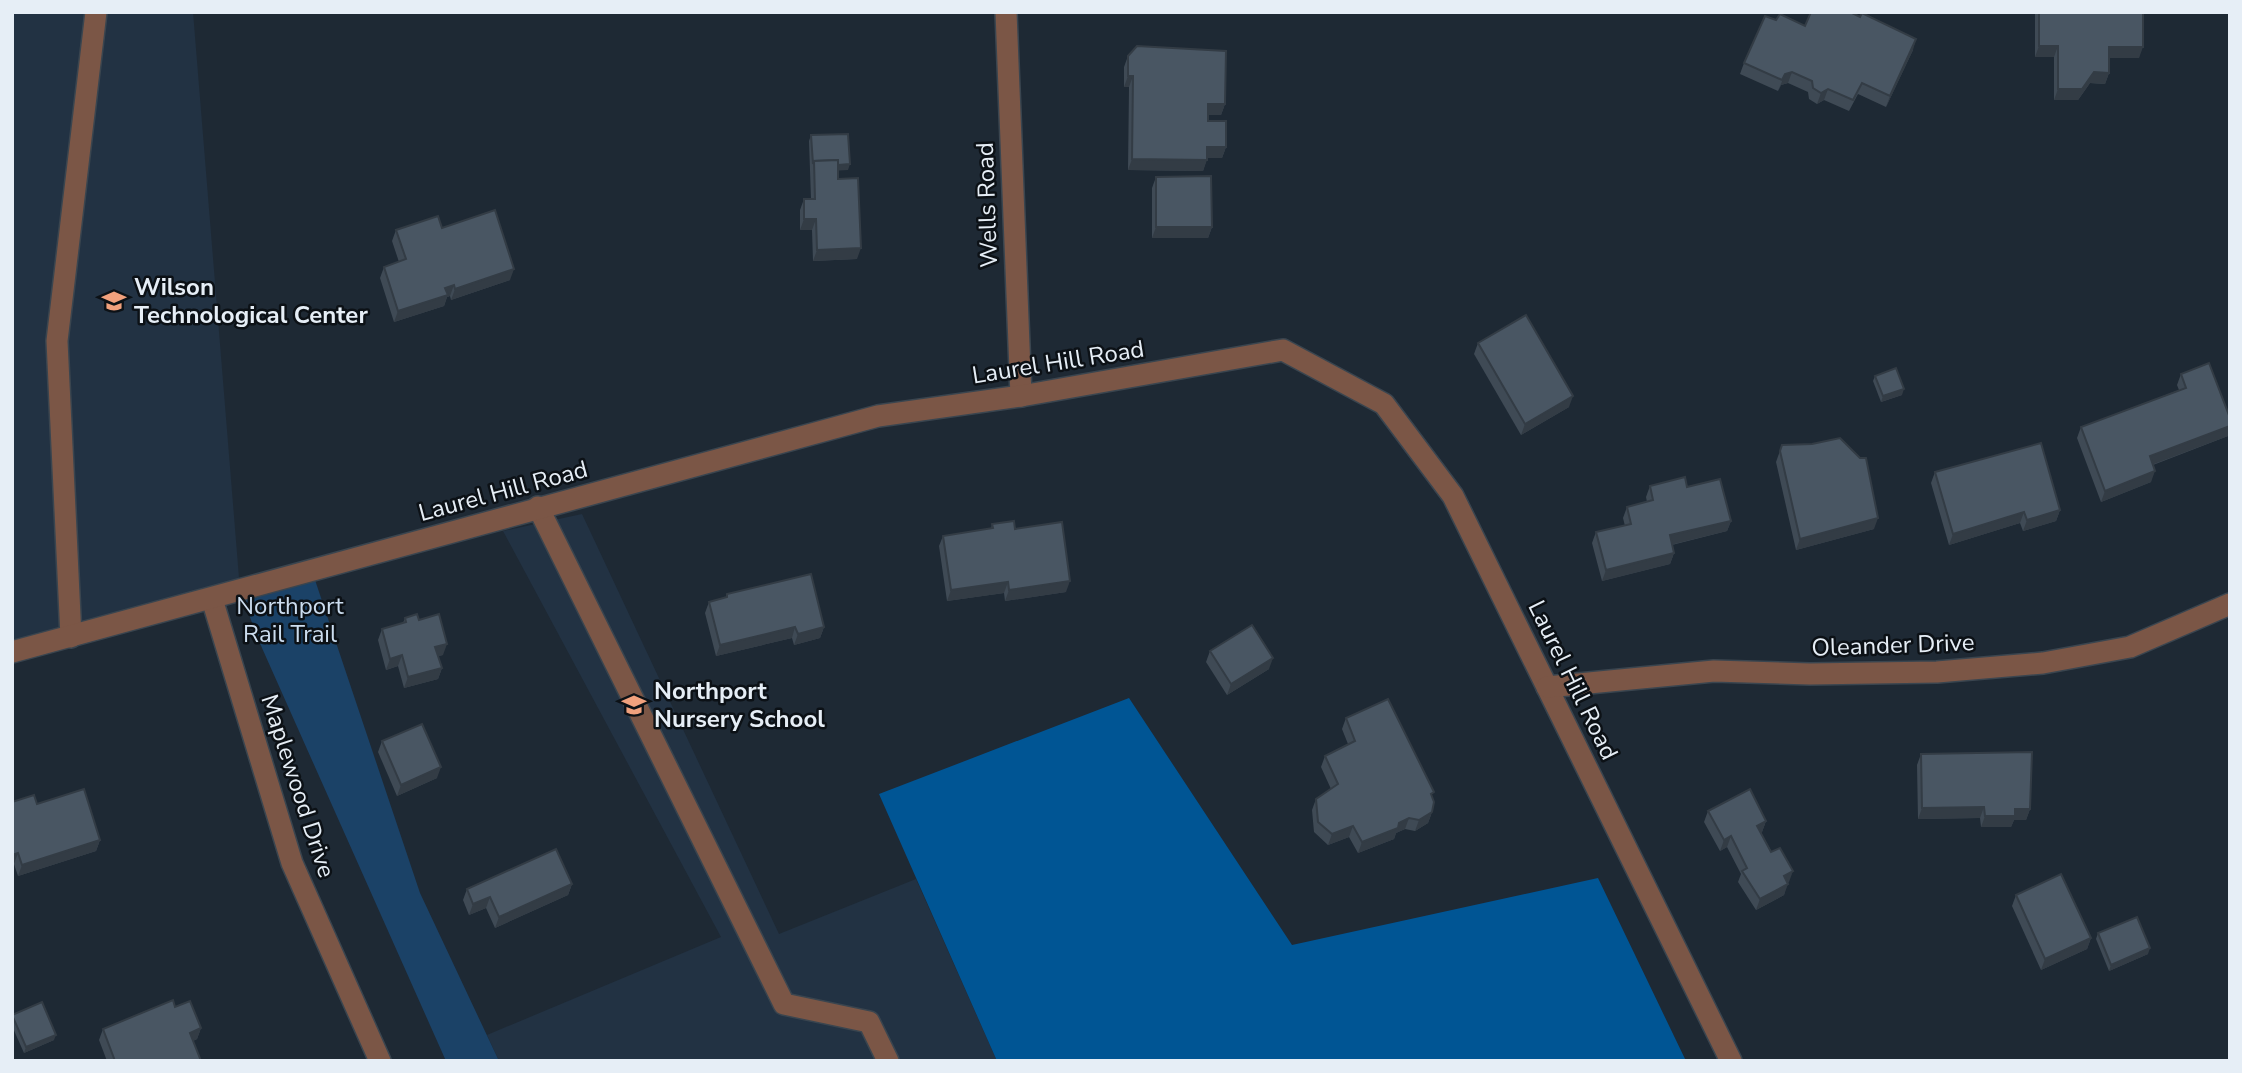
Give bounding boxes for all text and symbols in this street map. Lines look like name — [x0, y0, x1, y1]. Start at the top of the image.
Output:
street label: Wells Road — [969, 142, 1005, 268]
place label: Wilson Technological Center — [134, 271, 368, 331]
school or university icon: Wilson Technological Center — [100, 287, 128, 315]
street label: Laurel Hill Road — [970, 333, 1146, 391]
street label: Laurel Hill Road — [415, 453, 591, 529]
park label: Northport Rail Trail — [236, 590, 344, 650]
street label: Laurel Hill Road — [1521, 595, 1625, 765]
street label: Oleander Drive — [1811, 626, 1975, 664]
place label: Northport Nursery School — [654, 675, 825, 735]
street label: Maplewood Drive — [253, 690, 343, 882]
school or university icon: Northport Nursery School — [620, 691, 648, 719]

